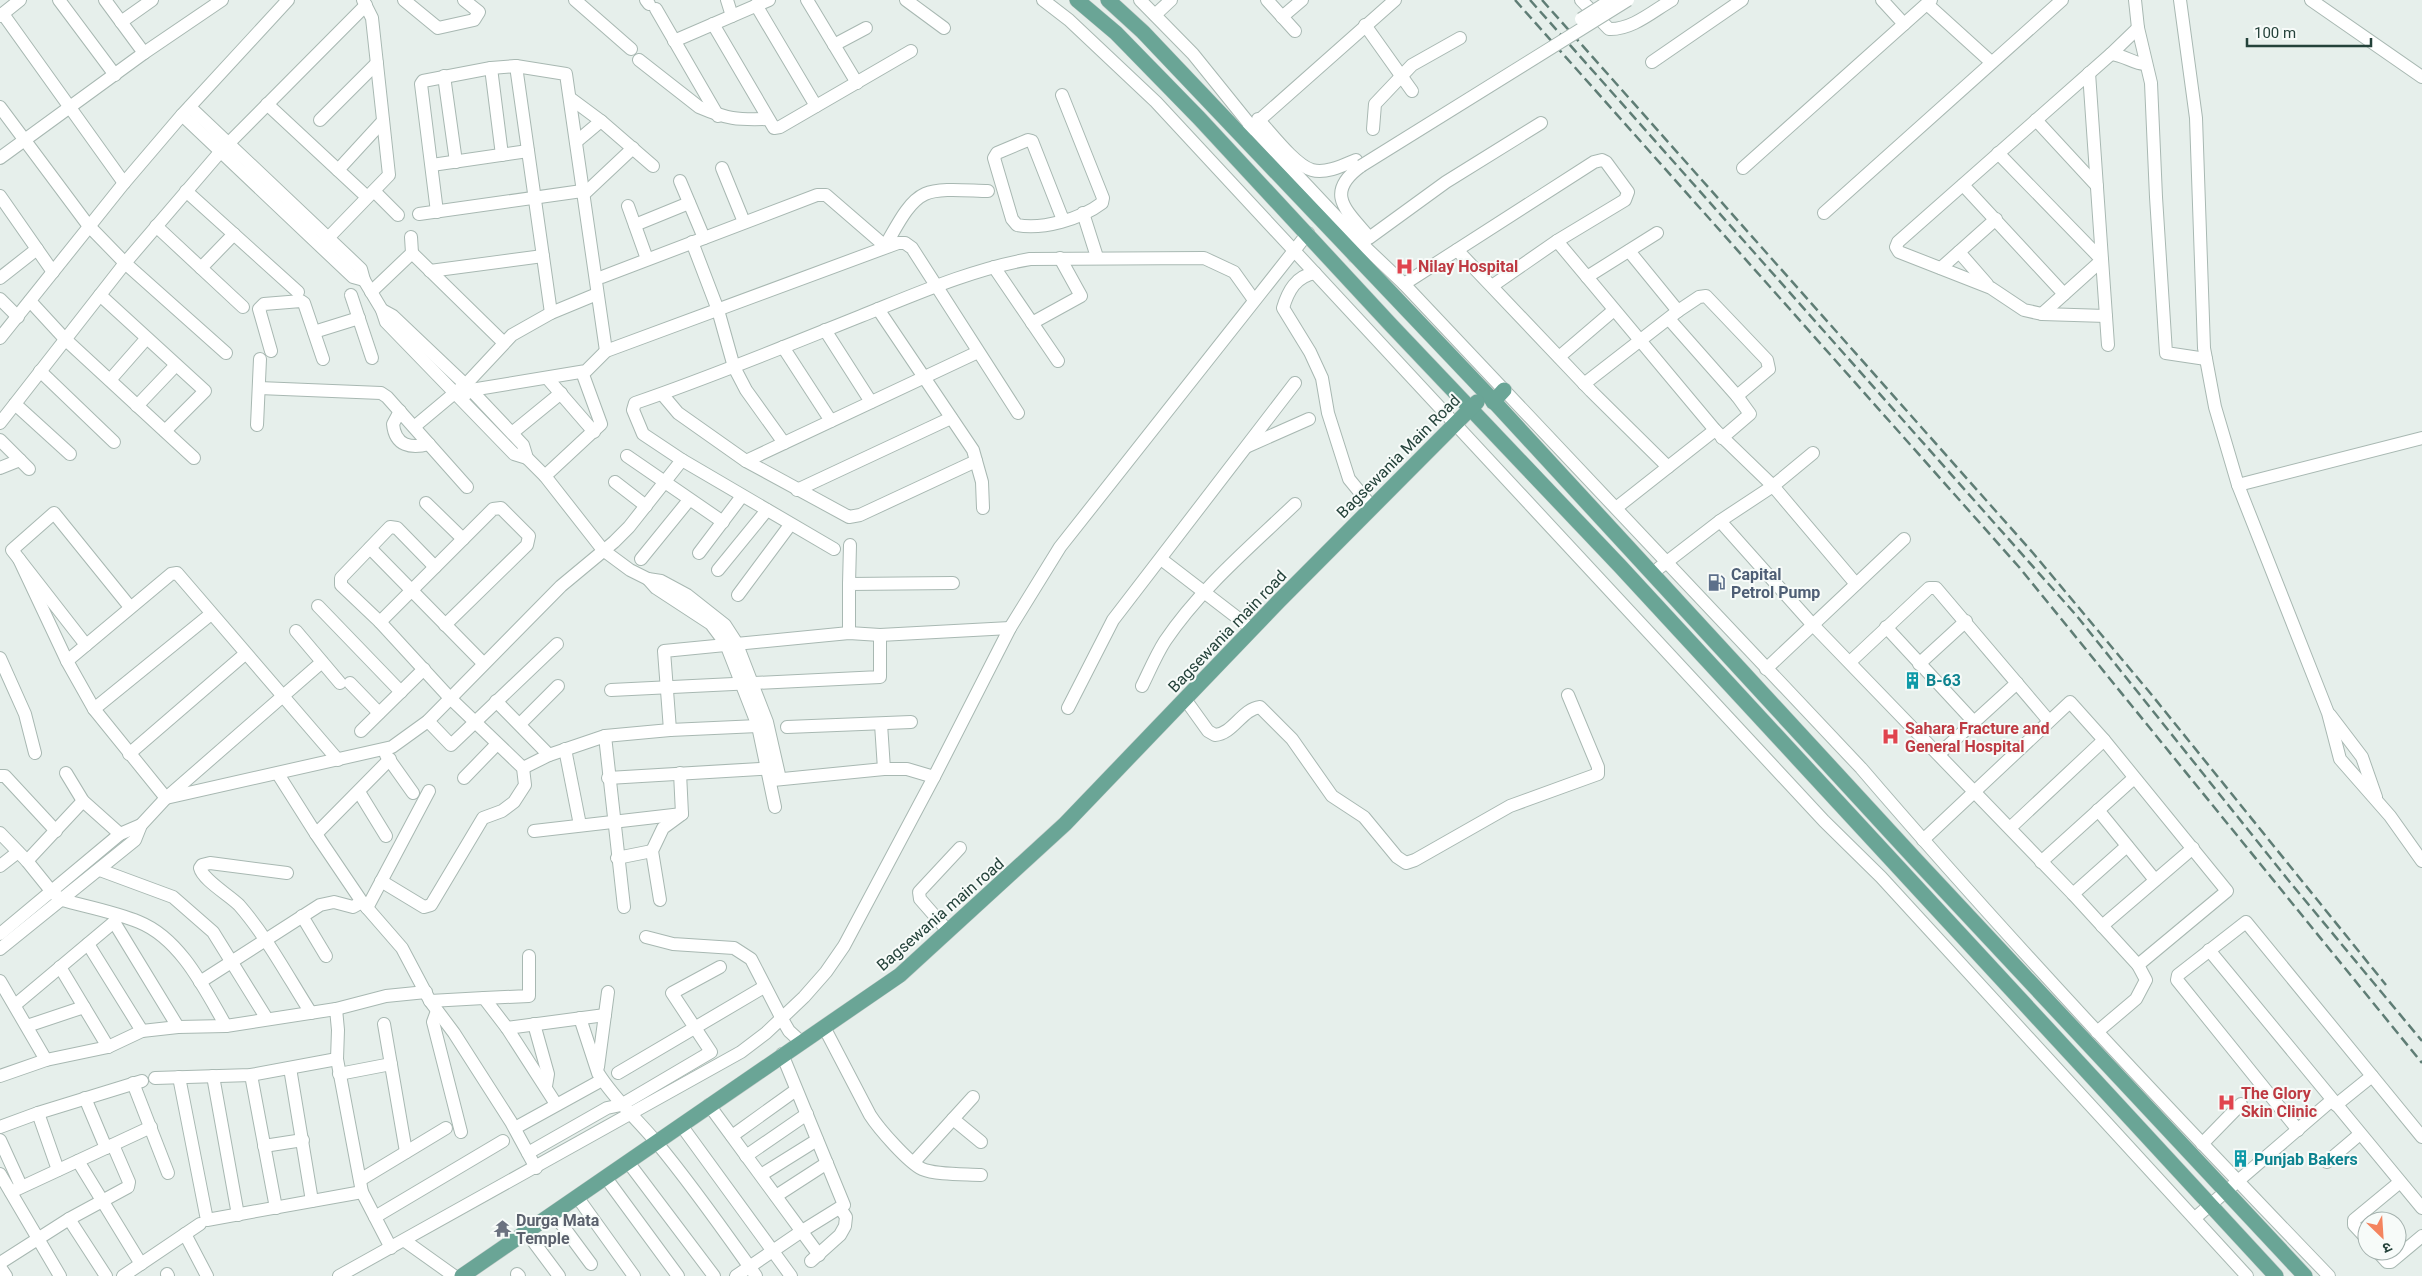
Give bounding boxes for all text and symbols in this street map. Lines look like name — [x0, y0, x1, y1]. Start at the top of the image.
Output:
scale bar — [2247, 15, 2371, 47]
text: 100 m — [2254, 24, 2296, 42]
hospital icon: Nilay Hospital — [1394, 256, 1414, 276]
place label: Nilay Hospital — [1418, 257, 1518, 276]
street label: Bagsewania Main Road — [1333, 391, 1464, 522]
place label: Capital Petrol Pump — [1731, 565, 1820, 602]
street label: Bagsewania main road — [1164, 566, 1290, 696]
fuel station icon: Capital Petrol Pump — [1707, 573, 1727, 593]
building icon: B-63 — [1902, 670, 1922, 690]
place label: B-63 — [1926, 671, 1961, 690]
place label: Sahara Fracture and General Hospital — [1905, 719, 2049, 756]
hospital icon: Sahara Fracture and General Hospital — [1881, 727, 1901, 747]
street label: Bagsewania main road — [873, 854, 1008, 975]
place label: The Glory Skin Clinic — [2241, 1084, 2317, 1121]
hospital icon: The Glory Skin Clinic — [2217, 1092, 2237, 1112]
building icon: Punjab Bakers — [2230, 1149, 2250, 1169]
place label: Punjab Bakers — [2254, 1150, 2358, 1169]
place label: Durga Mata Temple — [516, 1211, 600, 1248]
north arrow — [2357, 1211, 2407, 1261]
temple icon: Durga Mata Temple — [492, 1219, 512, 1239]
text: उ — [2380, 1239, 2395, 1257]

